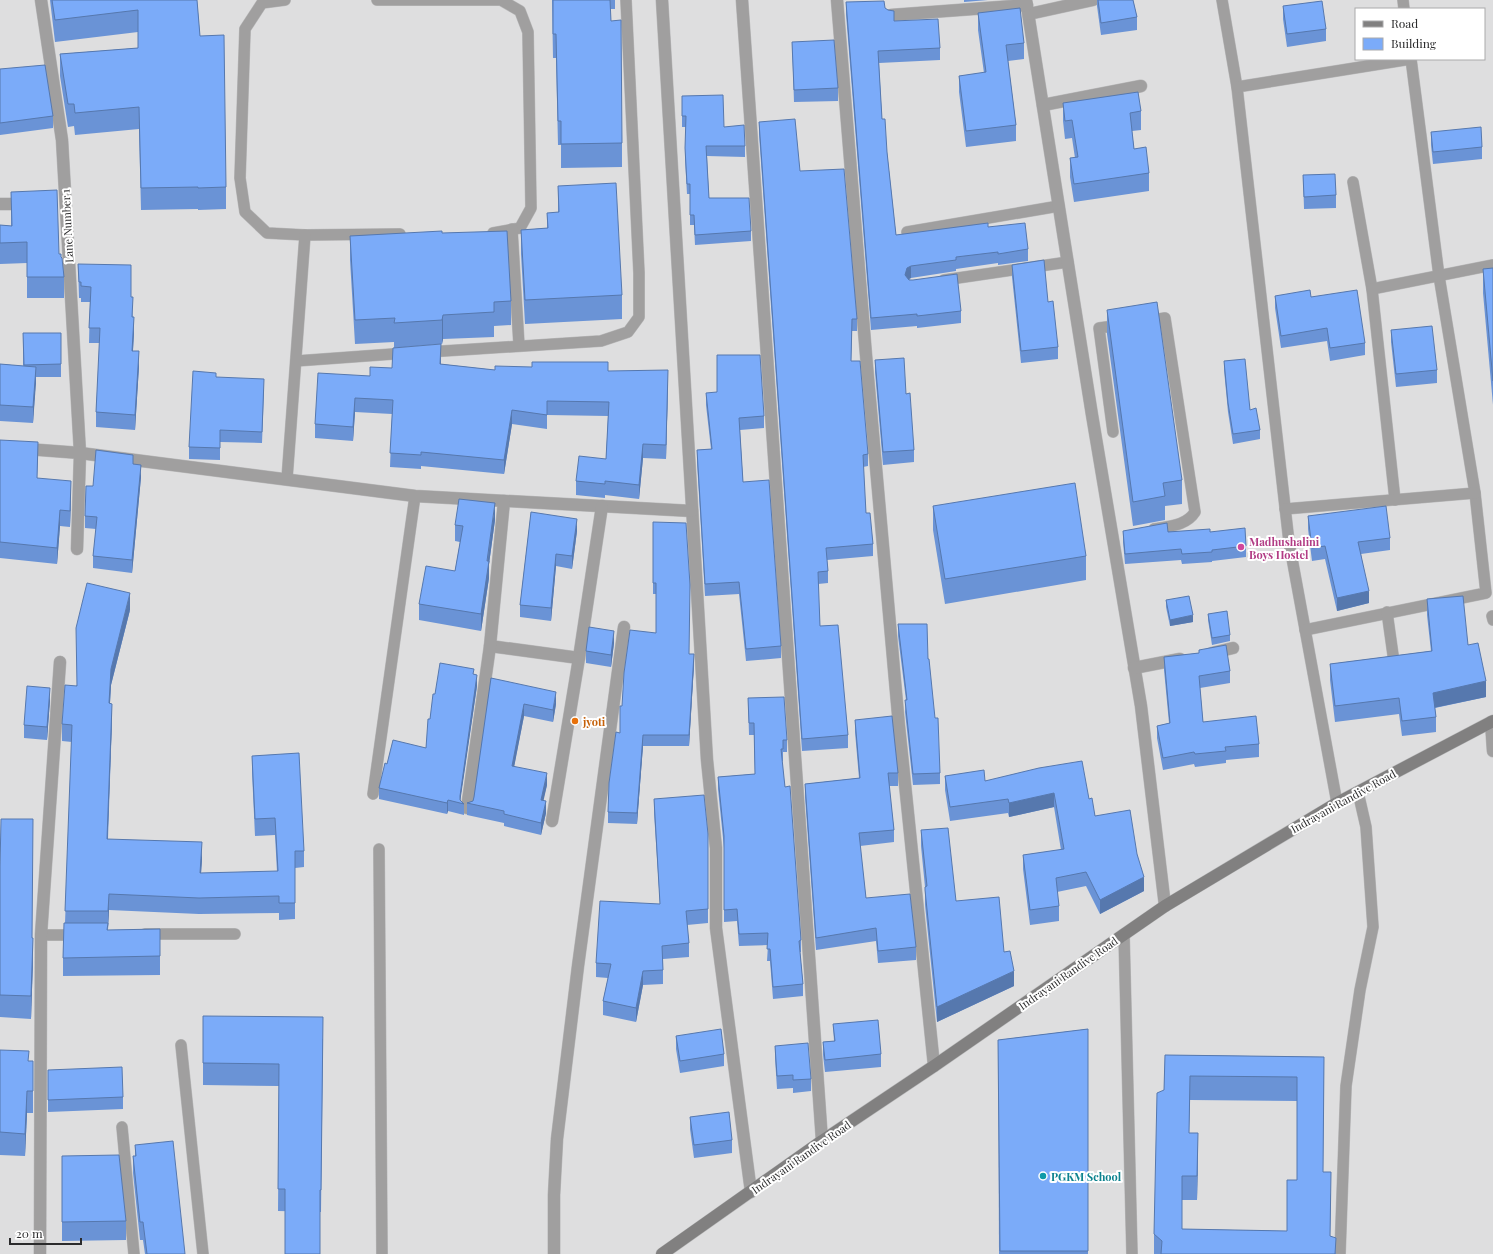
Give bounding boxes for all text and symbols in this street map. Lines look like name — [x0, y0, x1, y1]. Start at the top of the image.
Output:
legend — [1355, 8, 1485, 60]
text: Road — [1391, 15, 1418, 31]
text: Building — [1391, 35, 1437, 51]
street label: Lane Number 1 — [58, 189, 76, 263]
place label: Madhushalini Boys Hostel — [1249, 534, 1320, 562]
marker: Madhushalini Boys Hostel — [1236, 542, 1246, 552]
place label: jyoti — [582, 714, 606, 729]
marker: jyoti — [570, 716, 580, 726]
street label: Indrayani Randive Road — [1288, 766, 1399, 836]
street label: Indrayani Randive Road — [1015, 933, 1121, 1013]
street label: Indrayani Randive Road — [748, 1117, 854, 1197]
place label: PGKM School — [1051, 1169, 1122, 1184]
marker: PGKM School — [1038, 1171, 1048, 1181]
scale bar — [10, 1220, 81, 1246]
text: 20 m — [16, 1225, 43, 1241]

